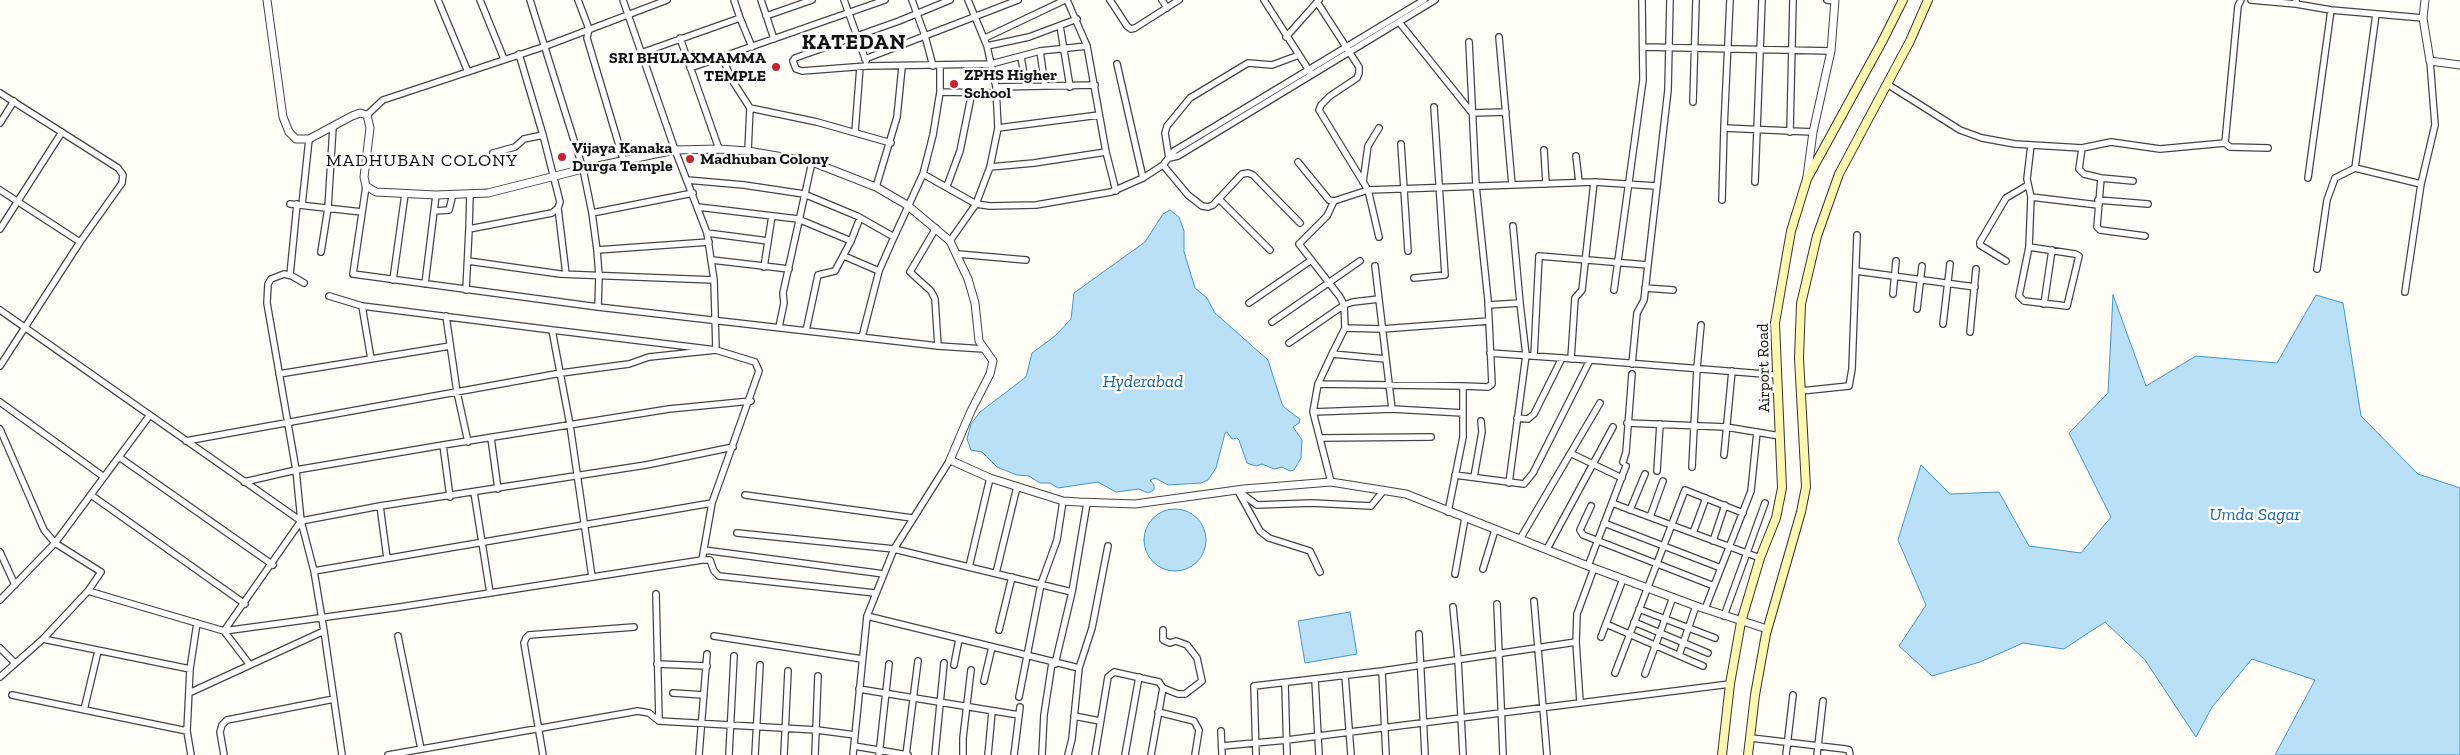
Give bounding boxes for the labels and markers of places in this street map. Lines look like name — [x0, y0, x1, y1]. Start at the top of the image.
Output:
place label: SRI BHULAXMAMMA TEMPLE — [609, 48, 766, 86]
marker: SRI BHULAXMAMMA TEMPLE — [770, 61, 782, 73]
place label: ZPHS Higher School — [964, 65, 1057, 103]
marker: ZPHS Higher School — [948, 78, 960, 90]
place label: Vijaya Kanaka Durga Temple — [572, 138, 673, 176]
place label: Madhuban Colony — [700, 149, 829, 169]
marker: Vijaya Kanaka Durga Temple — [556, 151, 568, 163]
marker: Madhuban Colony — [684, 153, 696, 165]

